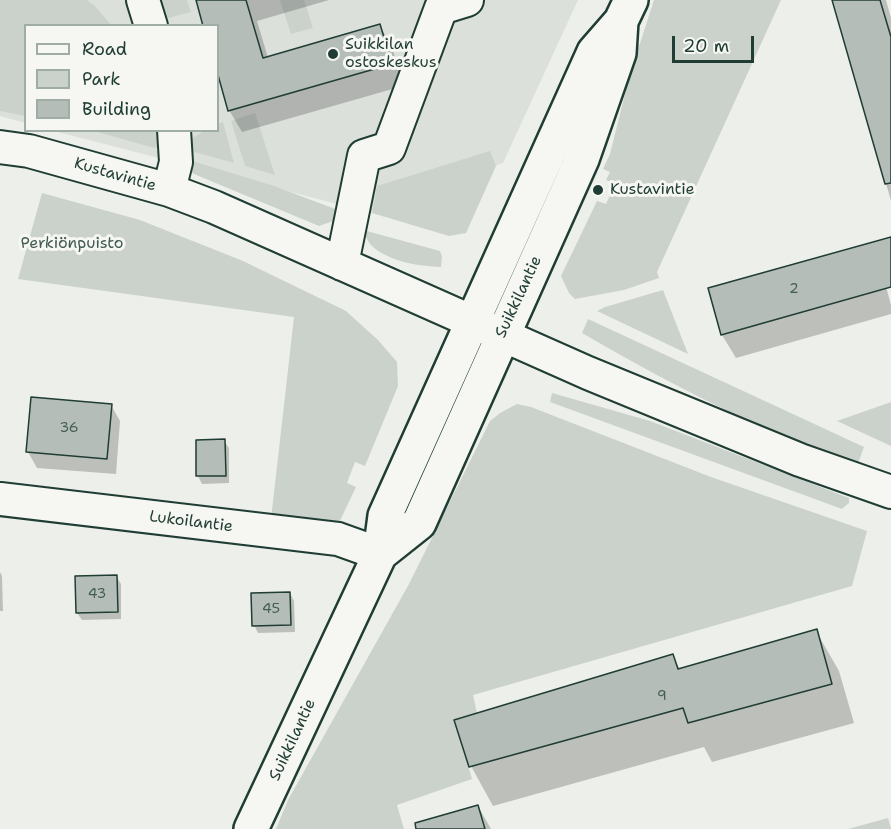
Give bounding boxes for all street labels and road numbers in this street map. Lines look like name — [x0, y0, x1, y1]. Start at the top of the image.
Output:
street label: Kustavintie — [72, 154, 158, 196]
street label: Suikkilantie — [492, 253, 546, 341]
street label: Lukoilantie — [148, 507, 234, 537]
street label: Suikkilantie — [266, 696, 320, 784]

